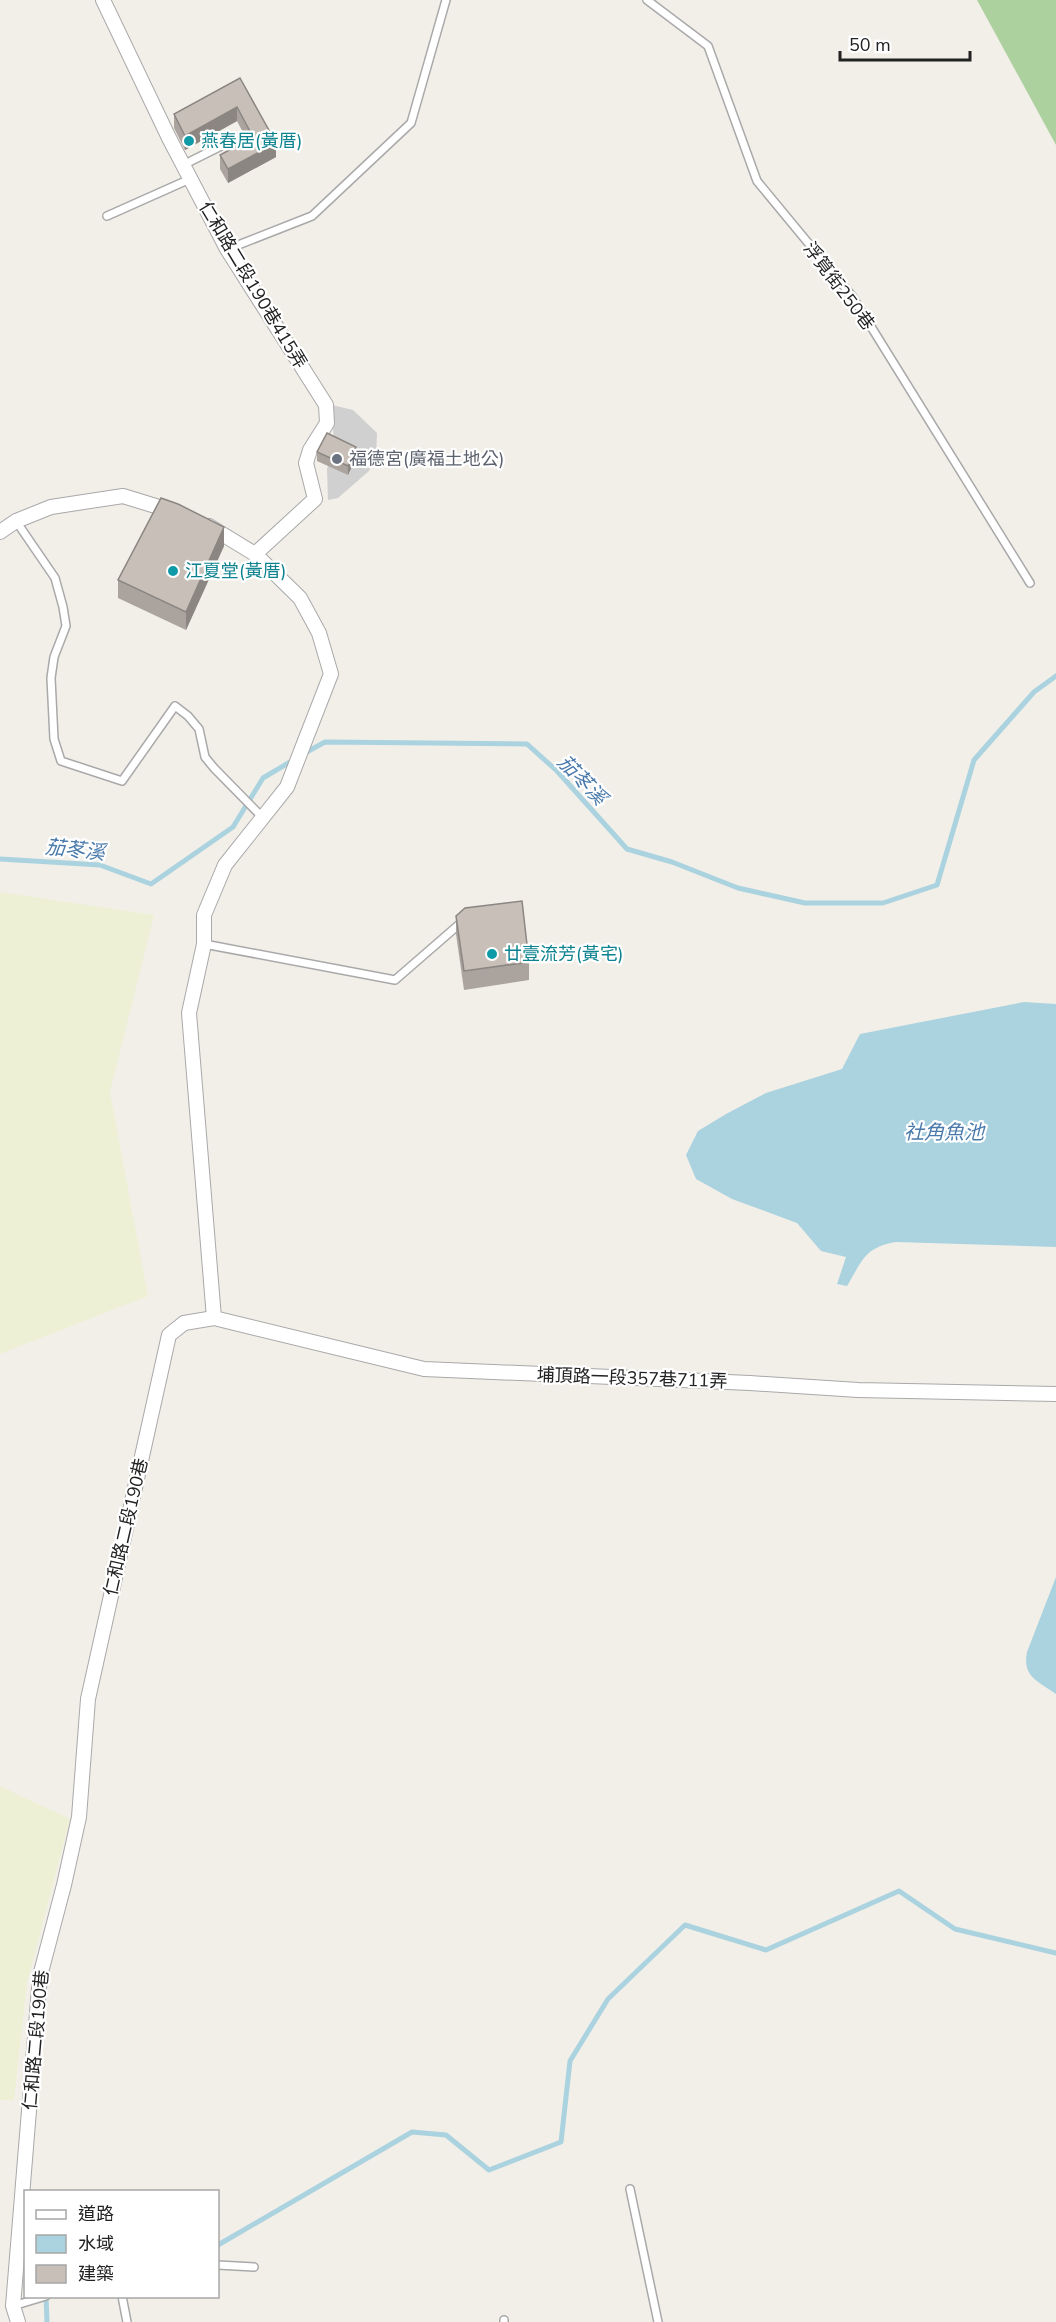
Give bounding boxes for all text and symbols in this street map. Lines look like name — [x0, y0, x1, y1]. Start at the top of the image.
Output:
scale bar — [840, 24, 970, 62]
text: 50 m — [849, 33, 891, 57]
place label: 燕春居(黃厝) — [201, 129, 302, 153]
marker: 燕春居(黃厝) — [182, 134, 196, 148]
street label: 仁和路二段190巷415弄 — [194, 197, 312, 373]
street label: 浮筧街250巷 — [798, 237, 880, 335]
place label: 福德宮(廣福土地公) — [349, 447, 504, 471]
marker: 福德宮(廣福土地公) — [330, 452, 344, 466]
place label: 江夏堂(黃厝) — [185, 559, 286, 583]
marker: 江夏堂(黃厝) — [166, 564, 180, 578]
water label: 茄苳溪 — [551, 749, 615, 813]
water label: 茄苳溪 — [44, 833, 109, 867]
place label: 廿壹流芳(黃宅) — [504, 942, 623, 966]
marker: 廿壹流芳(黃宅) — [485, 947, 499, 961]
water label: 社角魚池 — [904, 1119, 986, 1146]
street label: 埔頂路一段357巷711弄 — [536, 1363, 728, 1393]
street label: 仁和路二段190巷 — [99, 1456, 153, 1598]
street label: 仁和路二段190巷 — [18, 1969, 54, 2111]
legend — [24, 2190, 219, 2298]
text: 道路 — [78, 2202, 114, 2226]
text: 水域 — [78, 2232, 114, 2256]
text: 建築 — [78, 2262, 114, 2286]

